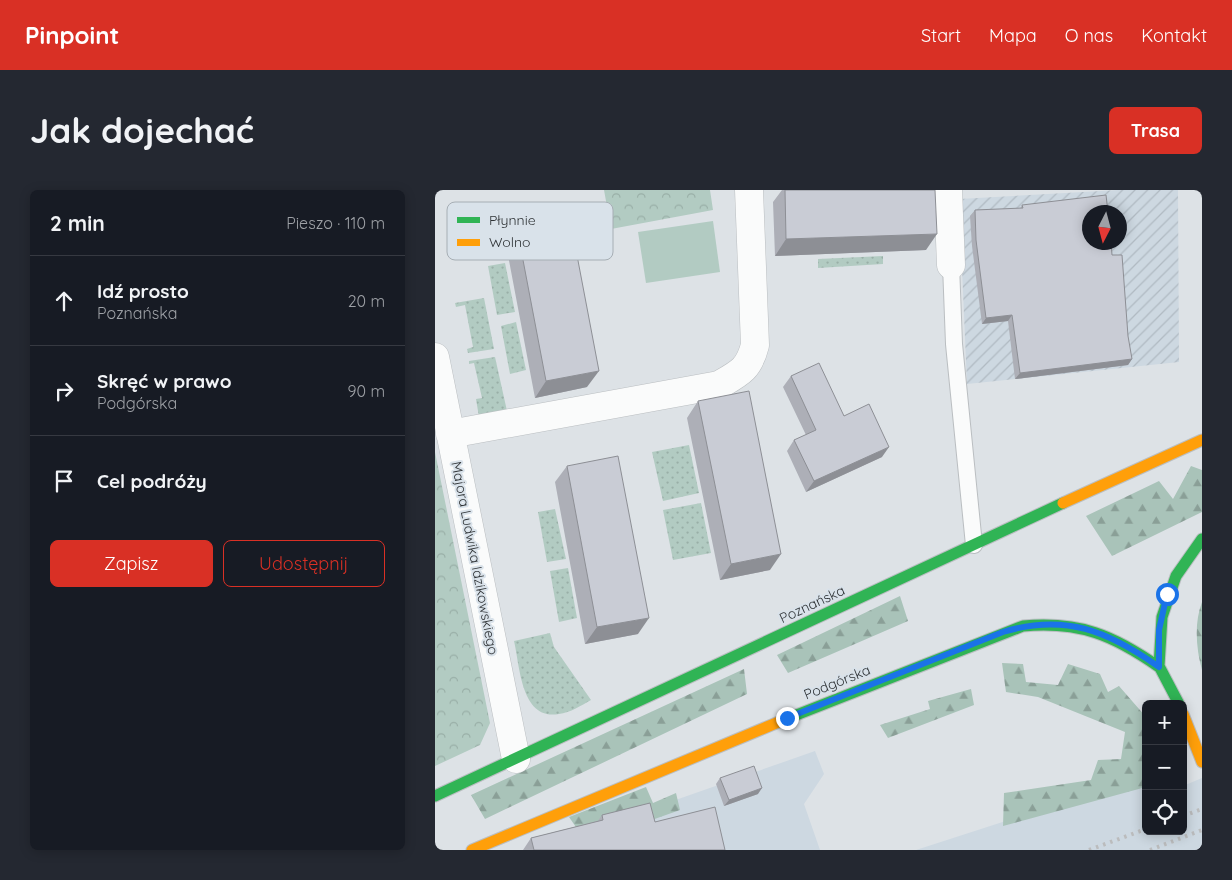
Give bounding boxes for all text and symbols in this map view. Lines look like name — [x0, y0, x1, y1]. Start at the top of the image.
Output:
text: Pinpoint — [25, 20, 119, 50]
text: Start — [921, 24, 961, 47]
text: Mapa — [989, 24, 1037, 47]
text: O nas — [1065, 24, 1113, 47]
text: Kontakt — [1141, 24, 1207, 47]
button: Trasa — [1109, 107, 1202, 154]
text: Jak dojechać — [30, 108, 254, 152]
legend — [447, 202, 613, 260]
north arrow — [1082, 205, 1127, 250]
text: 2 min — [50, 210, 105, 236]
text: Płynnie — [489, 211, 536, 229]
text: Pieszo · 110 m — [286, 213, 385, 233]
text: Wolno — [489, 233, 531, 251]
text: Idź prosto — [97, 279, 189, 303]
icon: ahead — [50, 287, 78, 315]
text: 20 m — [348, 291, 385, 311]
text: Poznańska — [97, 303, 177, 323]
text: Skręć w prawo — [97, 369, 232, 393]
icon: right — [50, 377, 78, 405]
text: 90 m — [348, 381, 385, 401]
text: Podgórska — [97, 393, 177, 413]
street label: Majora Ludwika Idzikowskiego — [447, 460, 503, 656]
icon: arrive — [50, 467, 78, 495]
text: Cel podróży — [97, 469, 207, 493]
button: Zapisz — [50, 540, 213, 587]
button: Udostępnij — [223, 540, 385, 587]
street label: Poznańska — [776, 581, 848, 627]
route start — [1156, 583, 1179, 606]
street label: Podgórska — [801, 661, 873, 703]
map controls — [1142, 700, 1187, 835]
button: + — [1142, 700, 1187, 745]
route end — [776, 707, 799, 730]
button: − — [1142, 745, 1187, 790]
button: locate — [1142, 790, 1187, 835]

